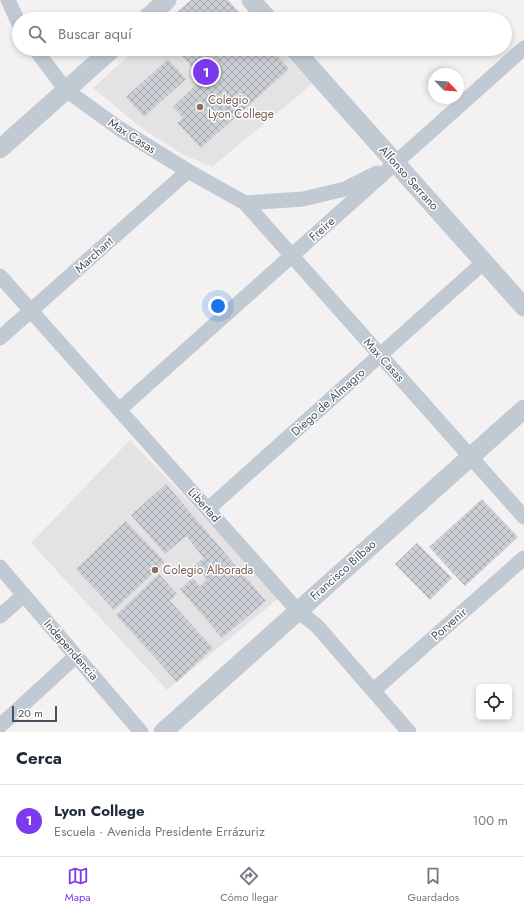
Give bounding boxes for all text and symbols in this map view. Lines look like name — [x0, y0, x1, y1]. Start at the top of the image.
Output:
search box — [12, 12, 512, 56]
icon: search — [26, 23, 48, 45]
text: Buscar aquí — [58, 23, 132, 45]
pin: 1 — [193, 57, 219, 87]
north arrow — [428, 68, 464, 104]
place label: Colegio Lyon College — [208, 91, 274, 123]
marker: Colegio Lyon College — [195, 102, 205, 112]
street label: Max Casas — [105, 114, 159, 158]
street label: Alfonso Serrano — [375, 142, 443, 215]
street label: Freire — [305, 213, 339, 245]
street label: Marchant — [71, 233, 117, 277]
your location — [208, 296, 228, 316]
street label: Max Casas — [359, 334, 409, 386]
street label: Diego de Almagro — [287, 363, 369, 440]
street label: Libertad — [184, 484, 224, 526]
street label: Francisco Bilbao — [306, 535, 380, 605]
place label: Colegio Alborada — [163, 561, 254, 579]
marker: Colegio Alborada — [150, 565, 160, 575]
street label: Porvenir — [427, 603, 471, 645]
street label: Independencia — [39, 616, 103, 685]
map controls — [476, 684, 512, 720]
button: locate — [476, 684, 512, 720]
scale bar — [12, 704, 57, 723]
text: 20 m — [18, 705, 43, 721]
text: Cerca — [16, 746, 62, 770]
text: Lyon College — [54, 800, 145, 822]
text: 1 — [26, 811, 32, 830]
text: 100 m — [473, 811, 508, 830]
text: Escuela · Avenida Presidente Errázuriz — [54, 822, 265, 841]
tab: Mapa — [65, 865, 91, 905]
tab: Cómo llegar — [220, 865, 278, 905]
tab: Guardados — [407, 865, 459, 905]

